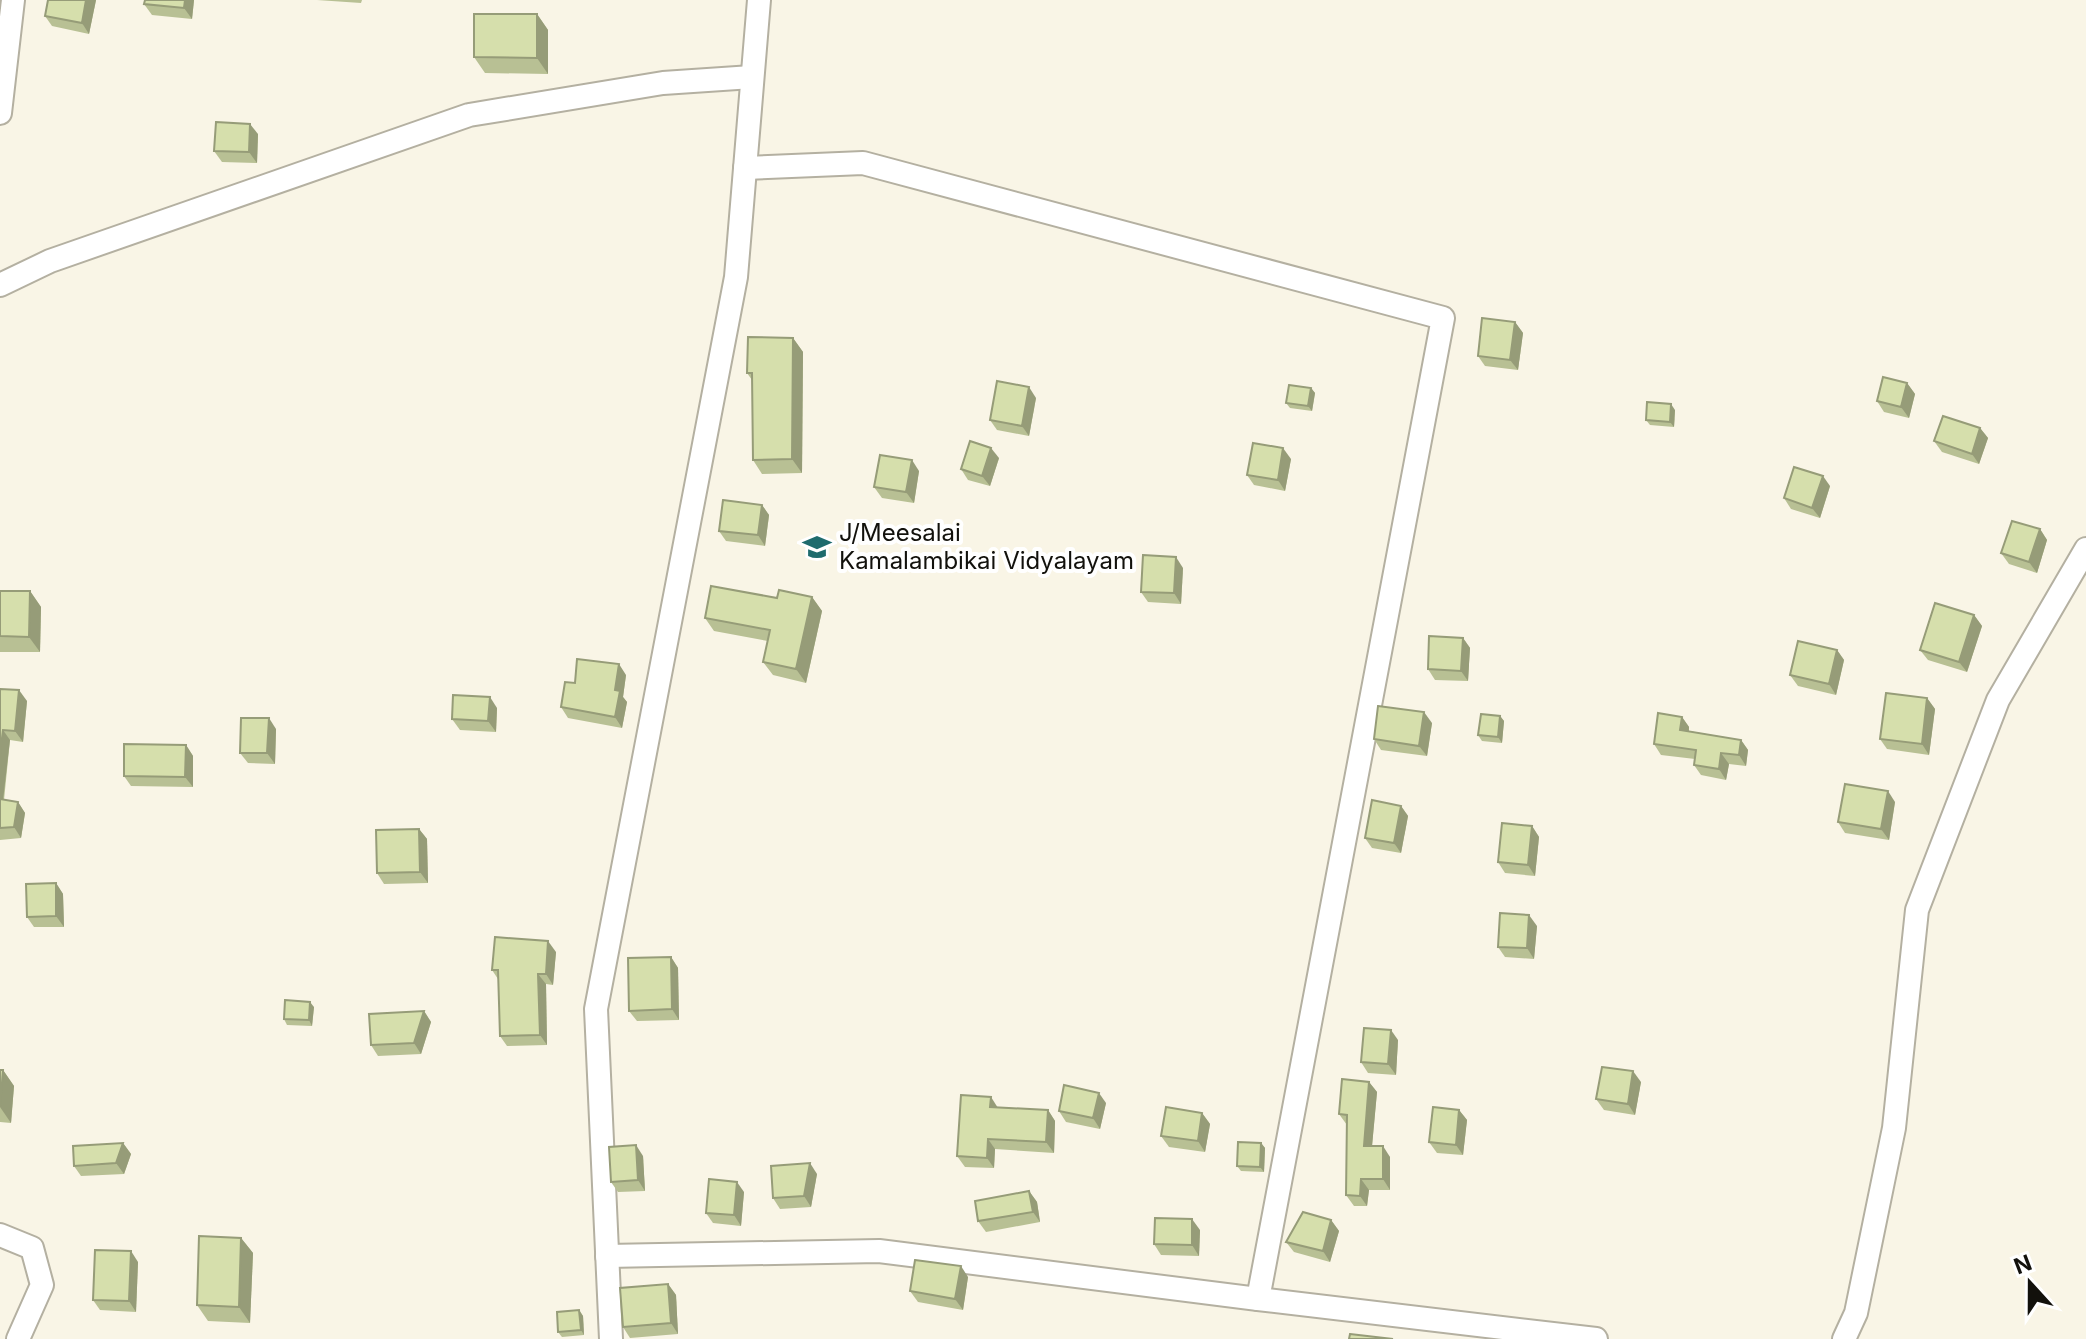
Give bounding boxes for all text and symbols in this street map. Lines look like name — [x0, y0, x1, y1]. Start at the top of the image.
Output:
place label: J/Meesalai Kamalambikai Vidyalayam — [839, 518, 1134, 575]
school or university icon: J/Meesalai Kamalambikai Vidyalayam — [802, 532, 832, 562]
north arrow — [1990, 1243, 2070, 1323]
text: N — [2010, 1249, 2035, 1279]

